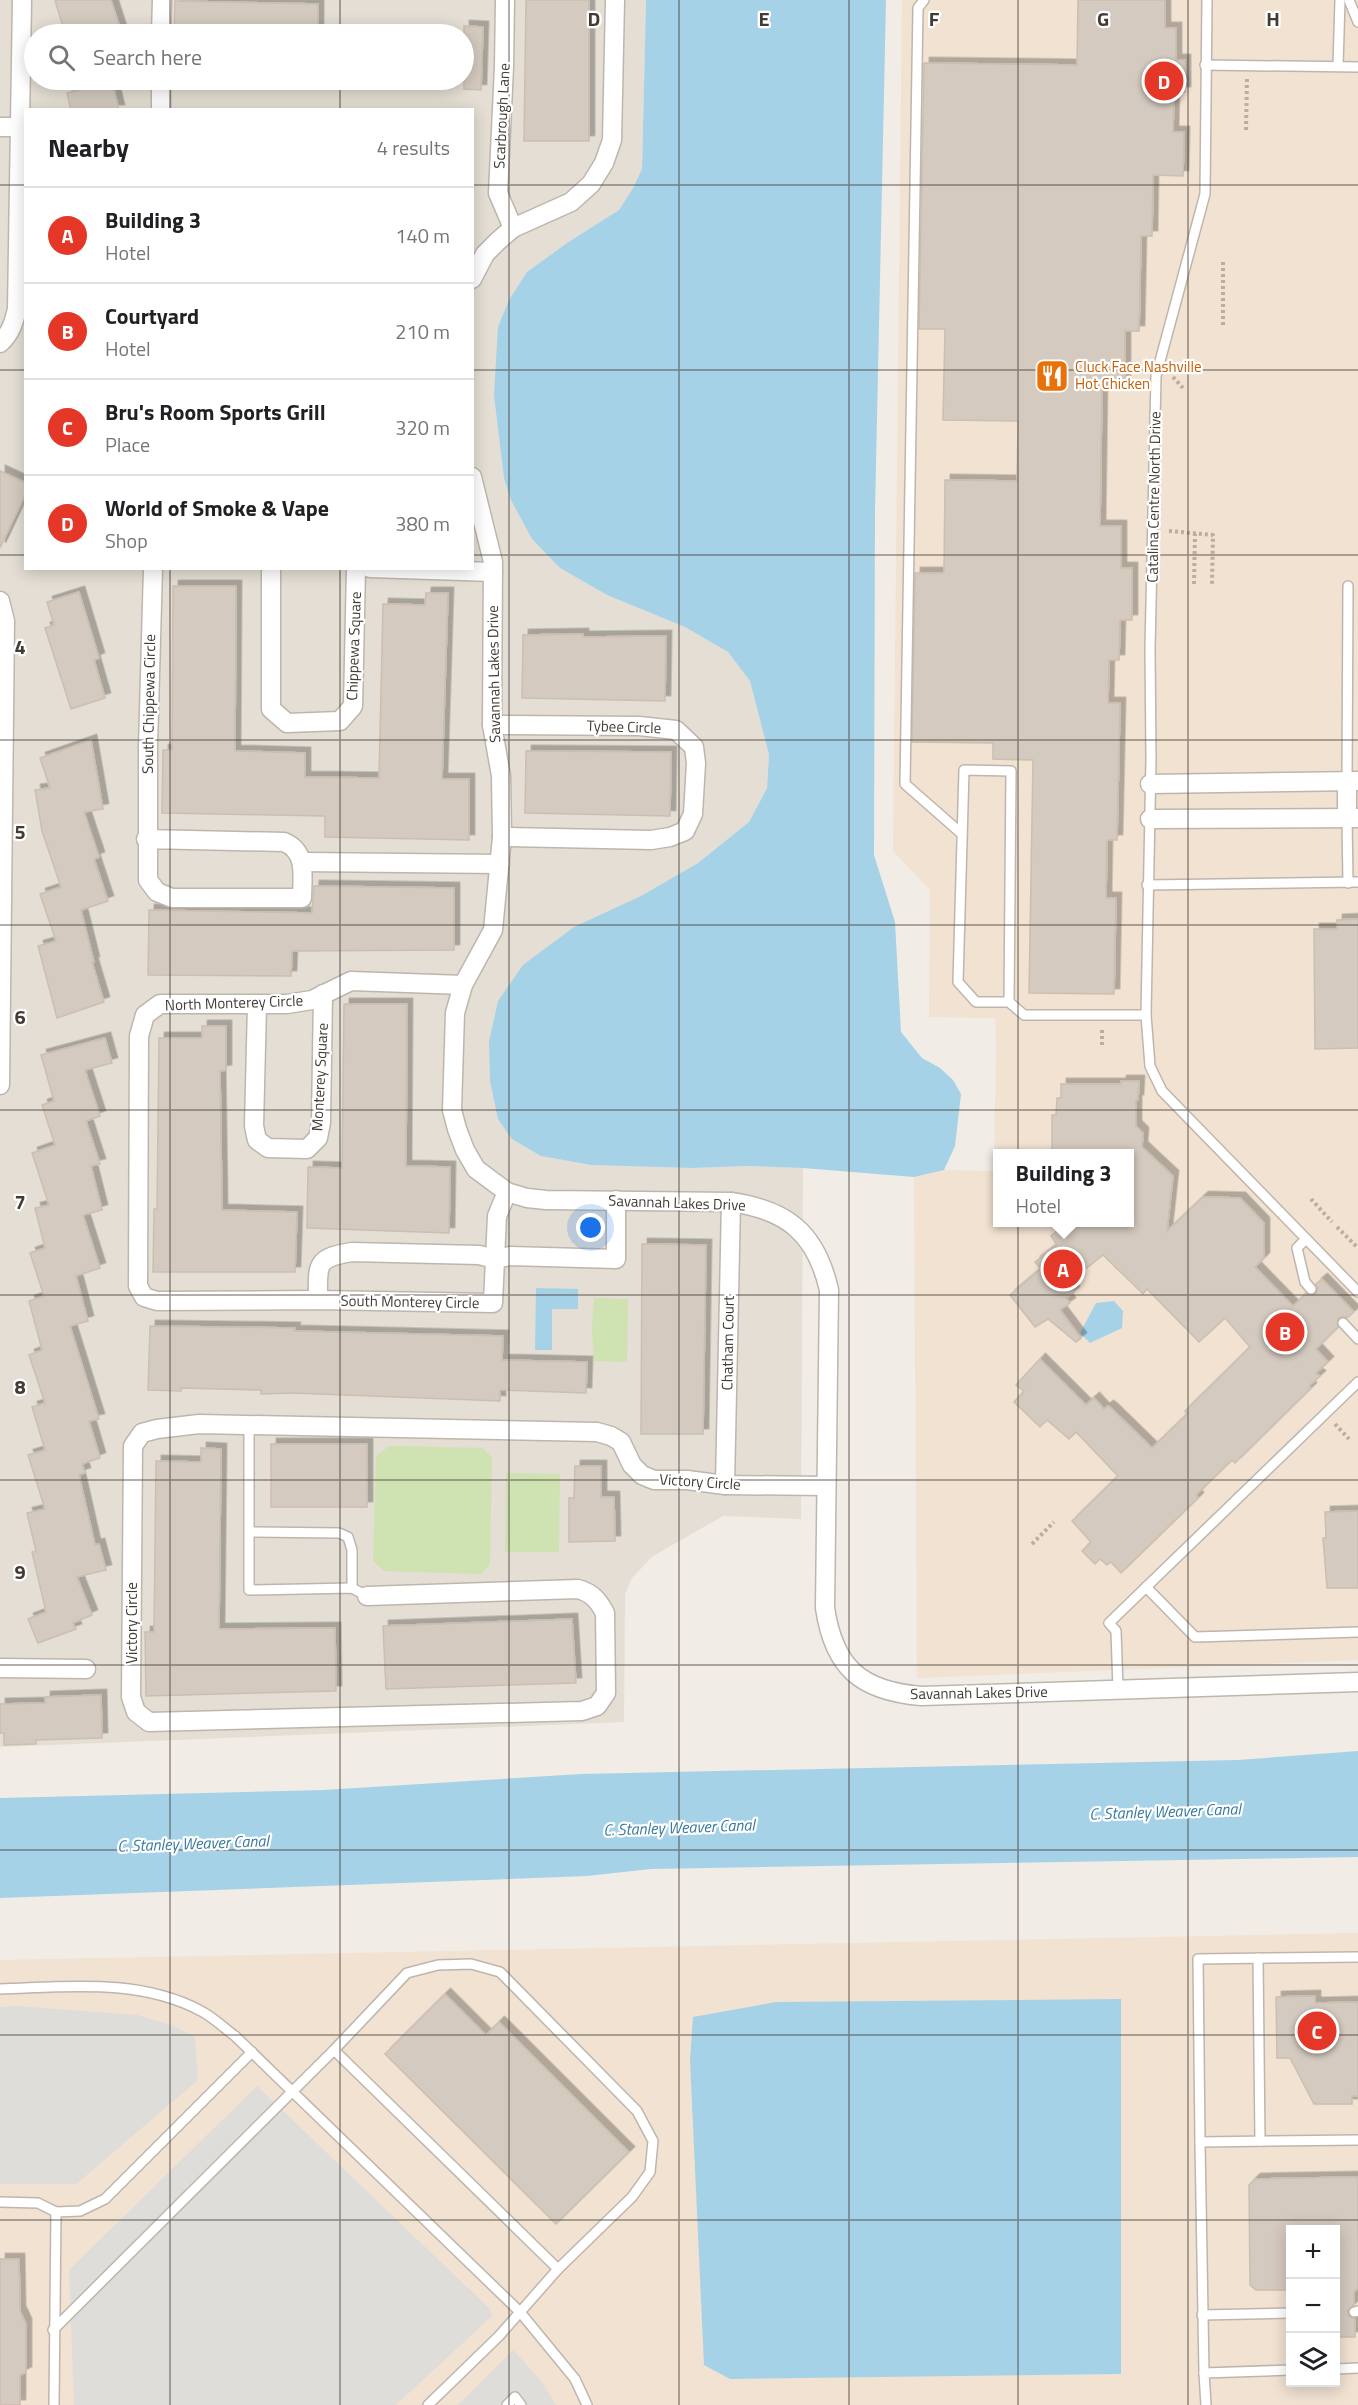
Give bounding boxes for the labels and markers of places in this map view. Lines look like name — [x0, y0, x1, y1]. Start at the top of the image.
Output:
pin: D — [1144, 58, 1184, 104]
place label: Cluck Face Nashville Hot Chicken — [1075, 355, 1201, 395]
restaurant icon: Cluck Face Nashville Hot Chicken — [1034, 358, 1070, 394]
pin: A — [1044, 1246, 1082, 1292]
pin: B — [1266, 1310, 1304, 1354]
pin: C — [1298, 2008, 1336, 2054]

